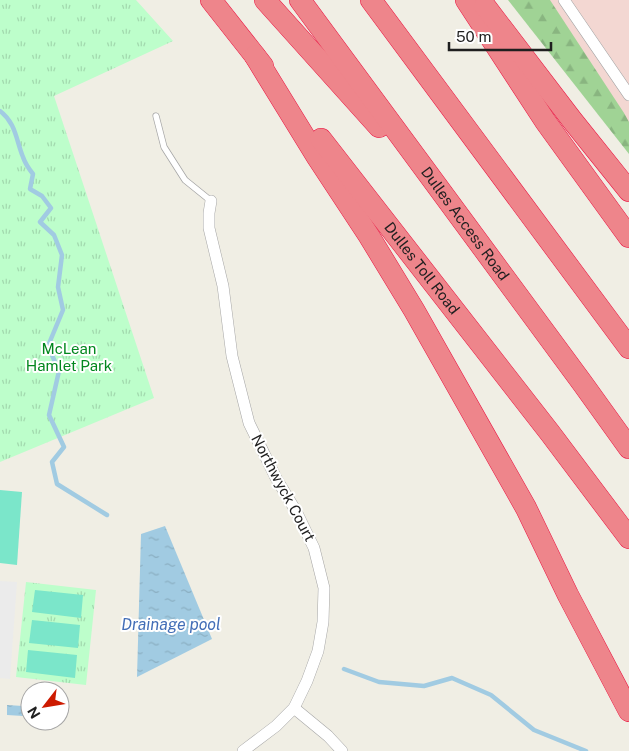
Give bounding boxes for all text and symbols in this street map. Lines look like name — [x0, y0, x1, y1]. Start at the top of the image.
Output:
scale bar — [449, 20, 552, 52]
text: 50 m — [456, 28, 491, 45]
street label: Dulles Access Road — [418, 163, 513, 284]
street label: Dulles Toll Road — [381, 219, 463, 317]
park label: McLean Hamlet Park — [26, 340, 112, 374]
street label: Northwyck Court — [248, 431, 319, 544]
water label: Drainage pool — [121, 615, 221, 634]
north arrow — [20, 681, 70, 731]
text: N — [24, 704, 44, 722]

